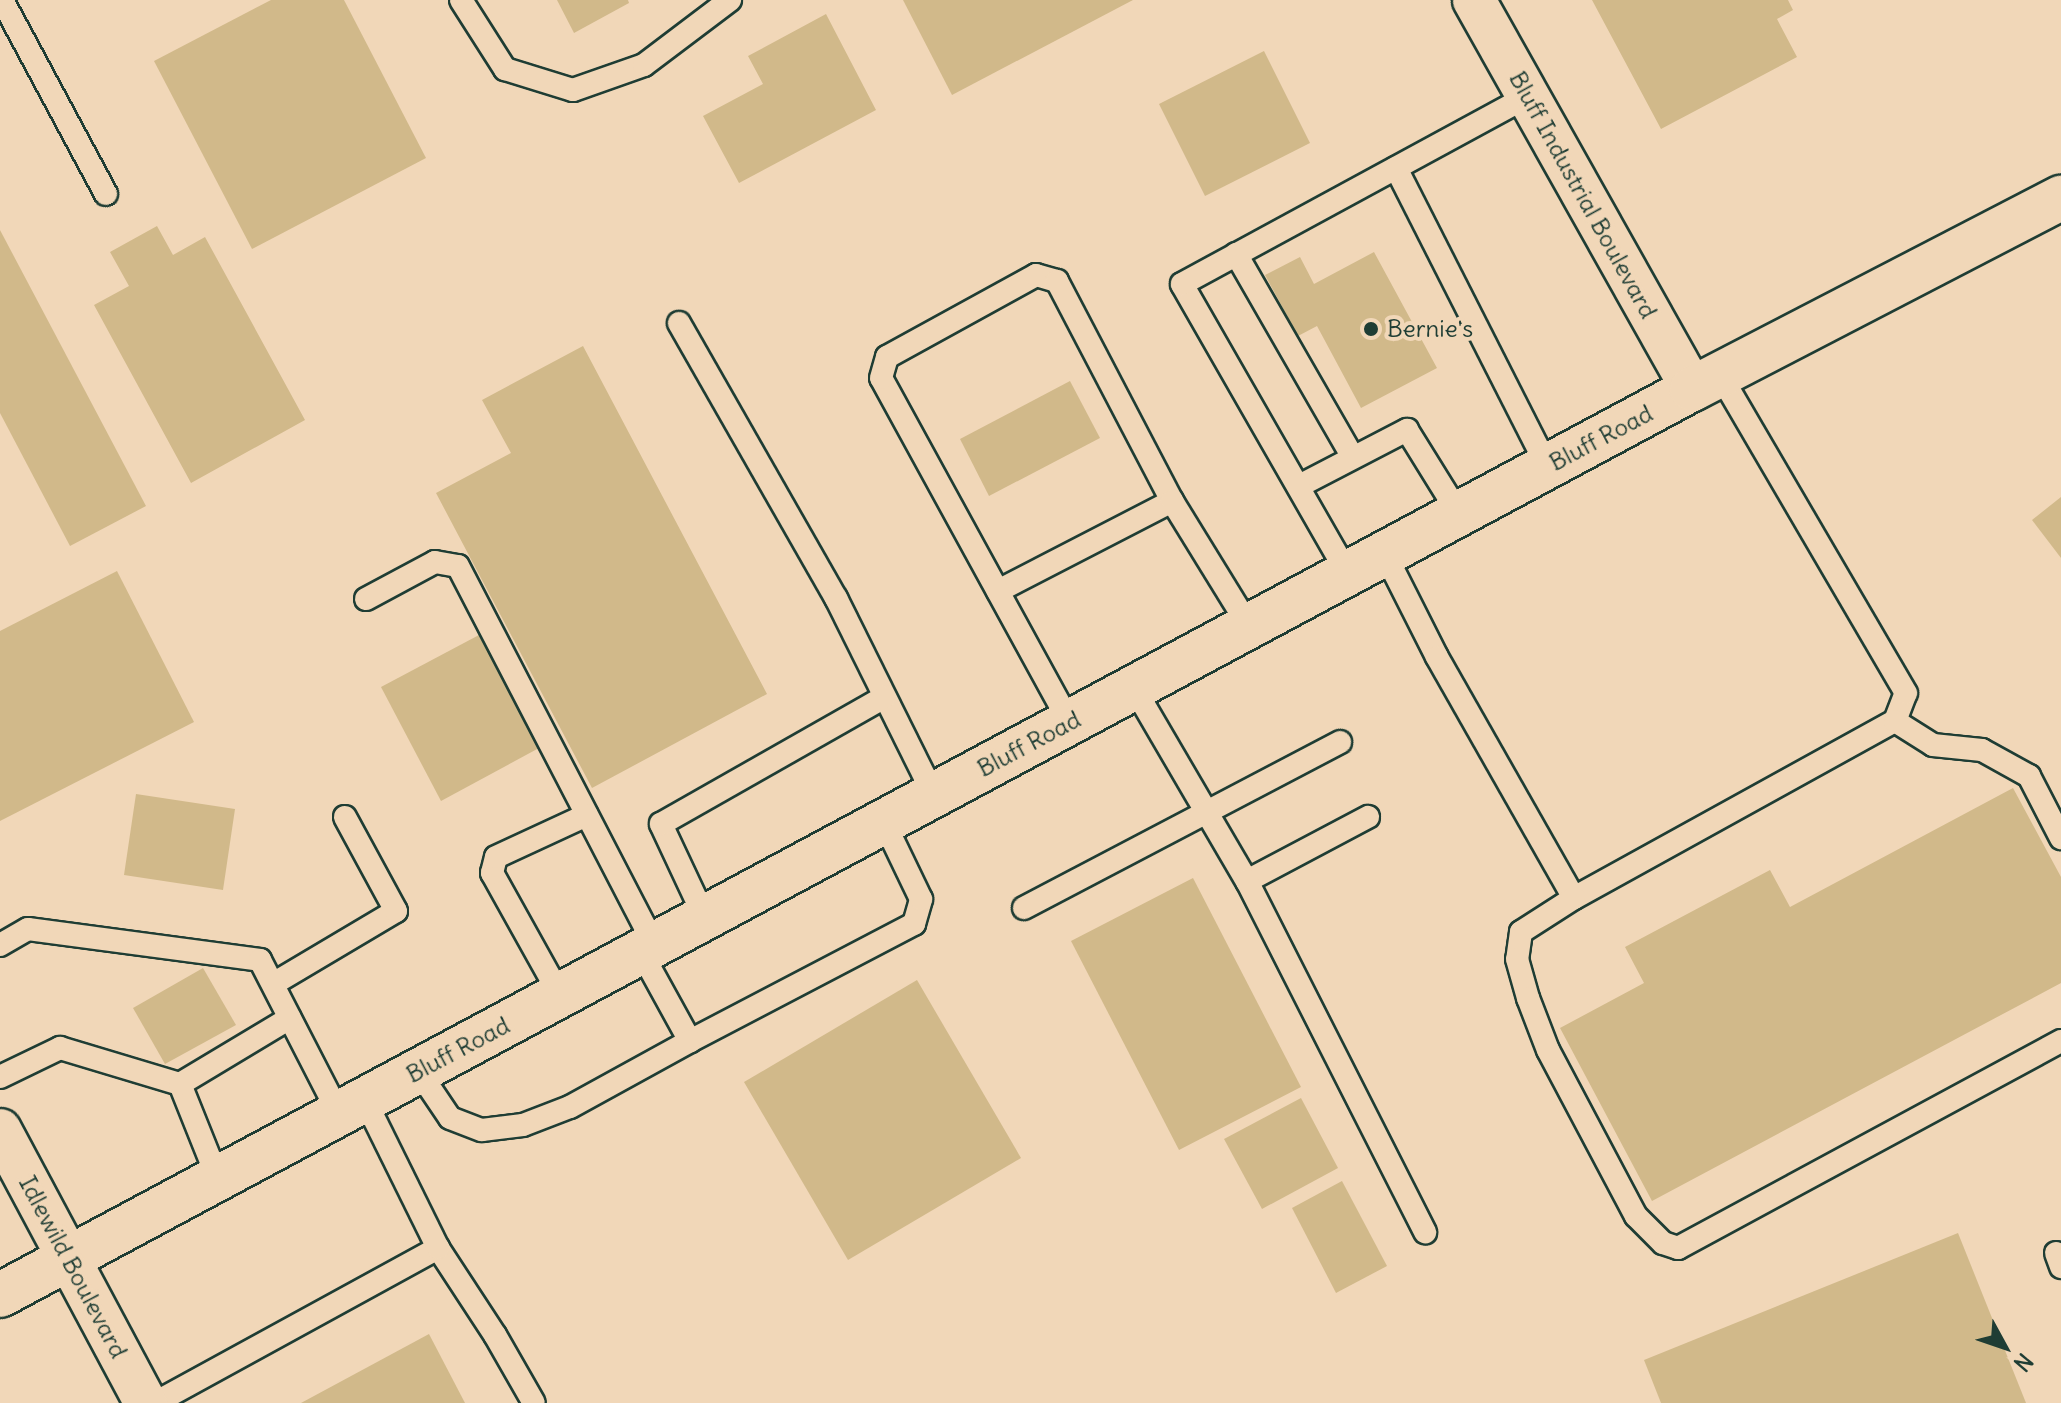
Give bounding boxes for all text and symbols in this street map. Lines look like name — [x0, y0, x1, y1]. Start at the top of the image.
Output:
street label: Bluff Industrial Boulevard — [1503, 66, 1663, 324]
place label: Bernie's — [1387, 315, 1473, 343]
marker: Bernie's — [1362, 320, 1380, 338]
street label: Bluff Road — [1544, 399, 1658, 477]
street label: Bluff Road — [972, 705, 1086, 783]
street label: Bluff Road — [401, 1011, 515, 1089]
street label: Idlewild Boulevard — [13, 1171, 133, 1363]
north arrow — [1965, 1307, 2045, 1387]
text: N — [2008, 1348, 2039, 1377]

